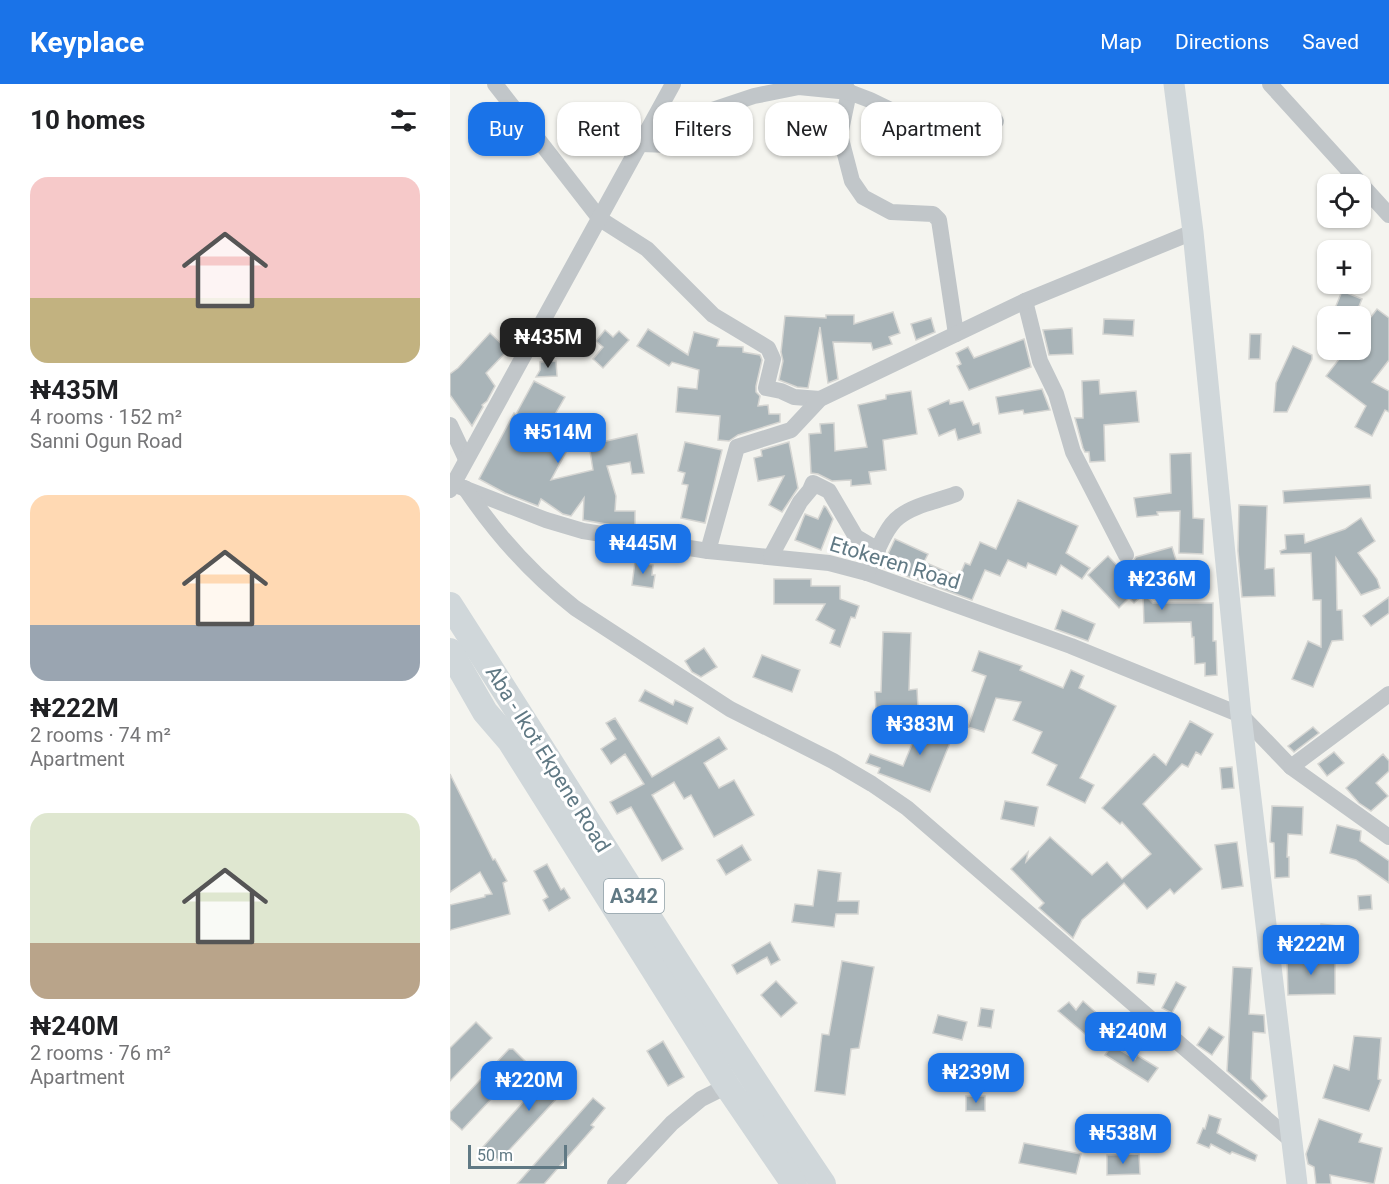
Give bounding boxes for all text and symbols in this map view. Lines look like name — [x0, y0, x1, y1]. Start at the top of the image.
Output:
text: Keyplace — [30, 26, 144, 59]
text: Map — [1100, 30, 1142, 54]
text: Directions — [1175, 30, 1269, 54]
text: Saved — [1302, 30, 1359, 54]
chip: Buy — [468, 102, 545, 156]
chip: Rent — [557, 102, 641, 156]
chip: Filters — [653, 102, 753, 156]
chip: New — [765, 102, 849, 156]
chip: Apartment — [861, 102, 1002, 156]
icon: filters — [387, 104, 420, 137]
text: 10 homes — [30, 105, 145, 135]
map controls — [1317, 174, 1371, 360]
button: locate — [1317, 174, 1371, 228]
icon: home — [171, 216, 279, 324]
button: + — [1317, 240, 1371, 294]
button: − — [1317, 306, 1371, 360]
pin: ₦435M — [506, 318, 590, 369]
text: ₦435M — [514, 325, 582, 349]
text: ₦435M — [30, 375, 119, 405]
text: 4 rooms · 152 m² — [30, 405, 182, 429]
pin: ₦514M — [516, 413, 600, 464]
text: ₦514M — [524, 420, 592, 444]
text: Sanni Ogun Road — [30, 429, 183, 453]
pin: ₦445M — [601, 524, 685, 575]
text: ₦445M — [609, 531, 677, 555]
street label: Etokeren Road — [827, 532, 963, 594]
icon: home — [171, 534, 279, 642]
pin: ₦236M — [1120, 560, 1204, 611]
text: ₦236M — [1128, 567, 1196, 591]
street label: Aba - Ikot Ekpene Road — [481, 661, 615, 857]
text: ₦222M — [30, 693, 119, 723]
pin: ₦383M — [878, 705, 962, 756]
text: ₦383M — [886, 712, 954, 736]
text: 2 rooms · 74 m² — [30, 723, 171, 747]
text: Apartment — [30, 747, 125, 771]
icon: home — [171, 852, 279, 960]
road number: A342 — [604, 879, 664, 913]
pin: ₦222M — [1269, 925, 1353, 976]
text: ₦222M — [1277, 932, 1345, 956]
text: ₦240M — [30, 1011, 119, 1041]
pin: ₦240M — [1091, 1012, 1175, 1063]
text: ₦240M — [1099, 1019, 1167, 1043]
text: 2 rooms · 76 m² — [30, 1041, 171, 1065]
pin: ₦239M — [934, 1053, 1018, 1104]
text: ₦239M — [942, 1060, 1010, 1084]
pin: ₦220M — [487, 1061, 571, 1112]
text: Apartment — [30, 1065, 125, 1089]
text: ₦220M — [495, 1068, 563, 1092]
pin: ₦538M — [1081, 1114, 1165, 1165]
text: ₦538M — [1089, 1121, 1157, 1145]
scale bar — [468, 1142, 567, 1170]
text: 50 m — [477, 1146, 513, 1165]

